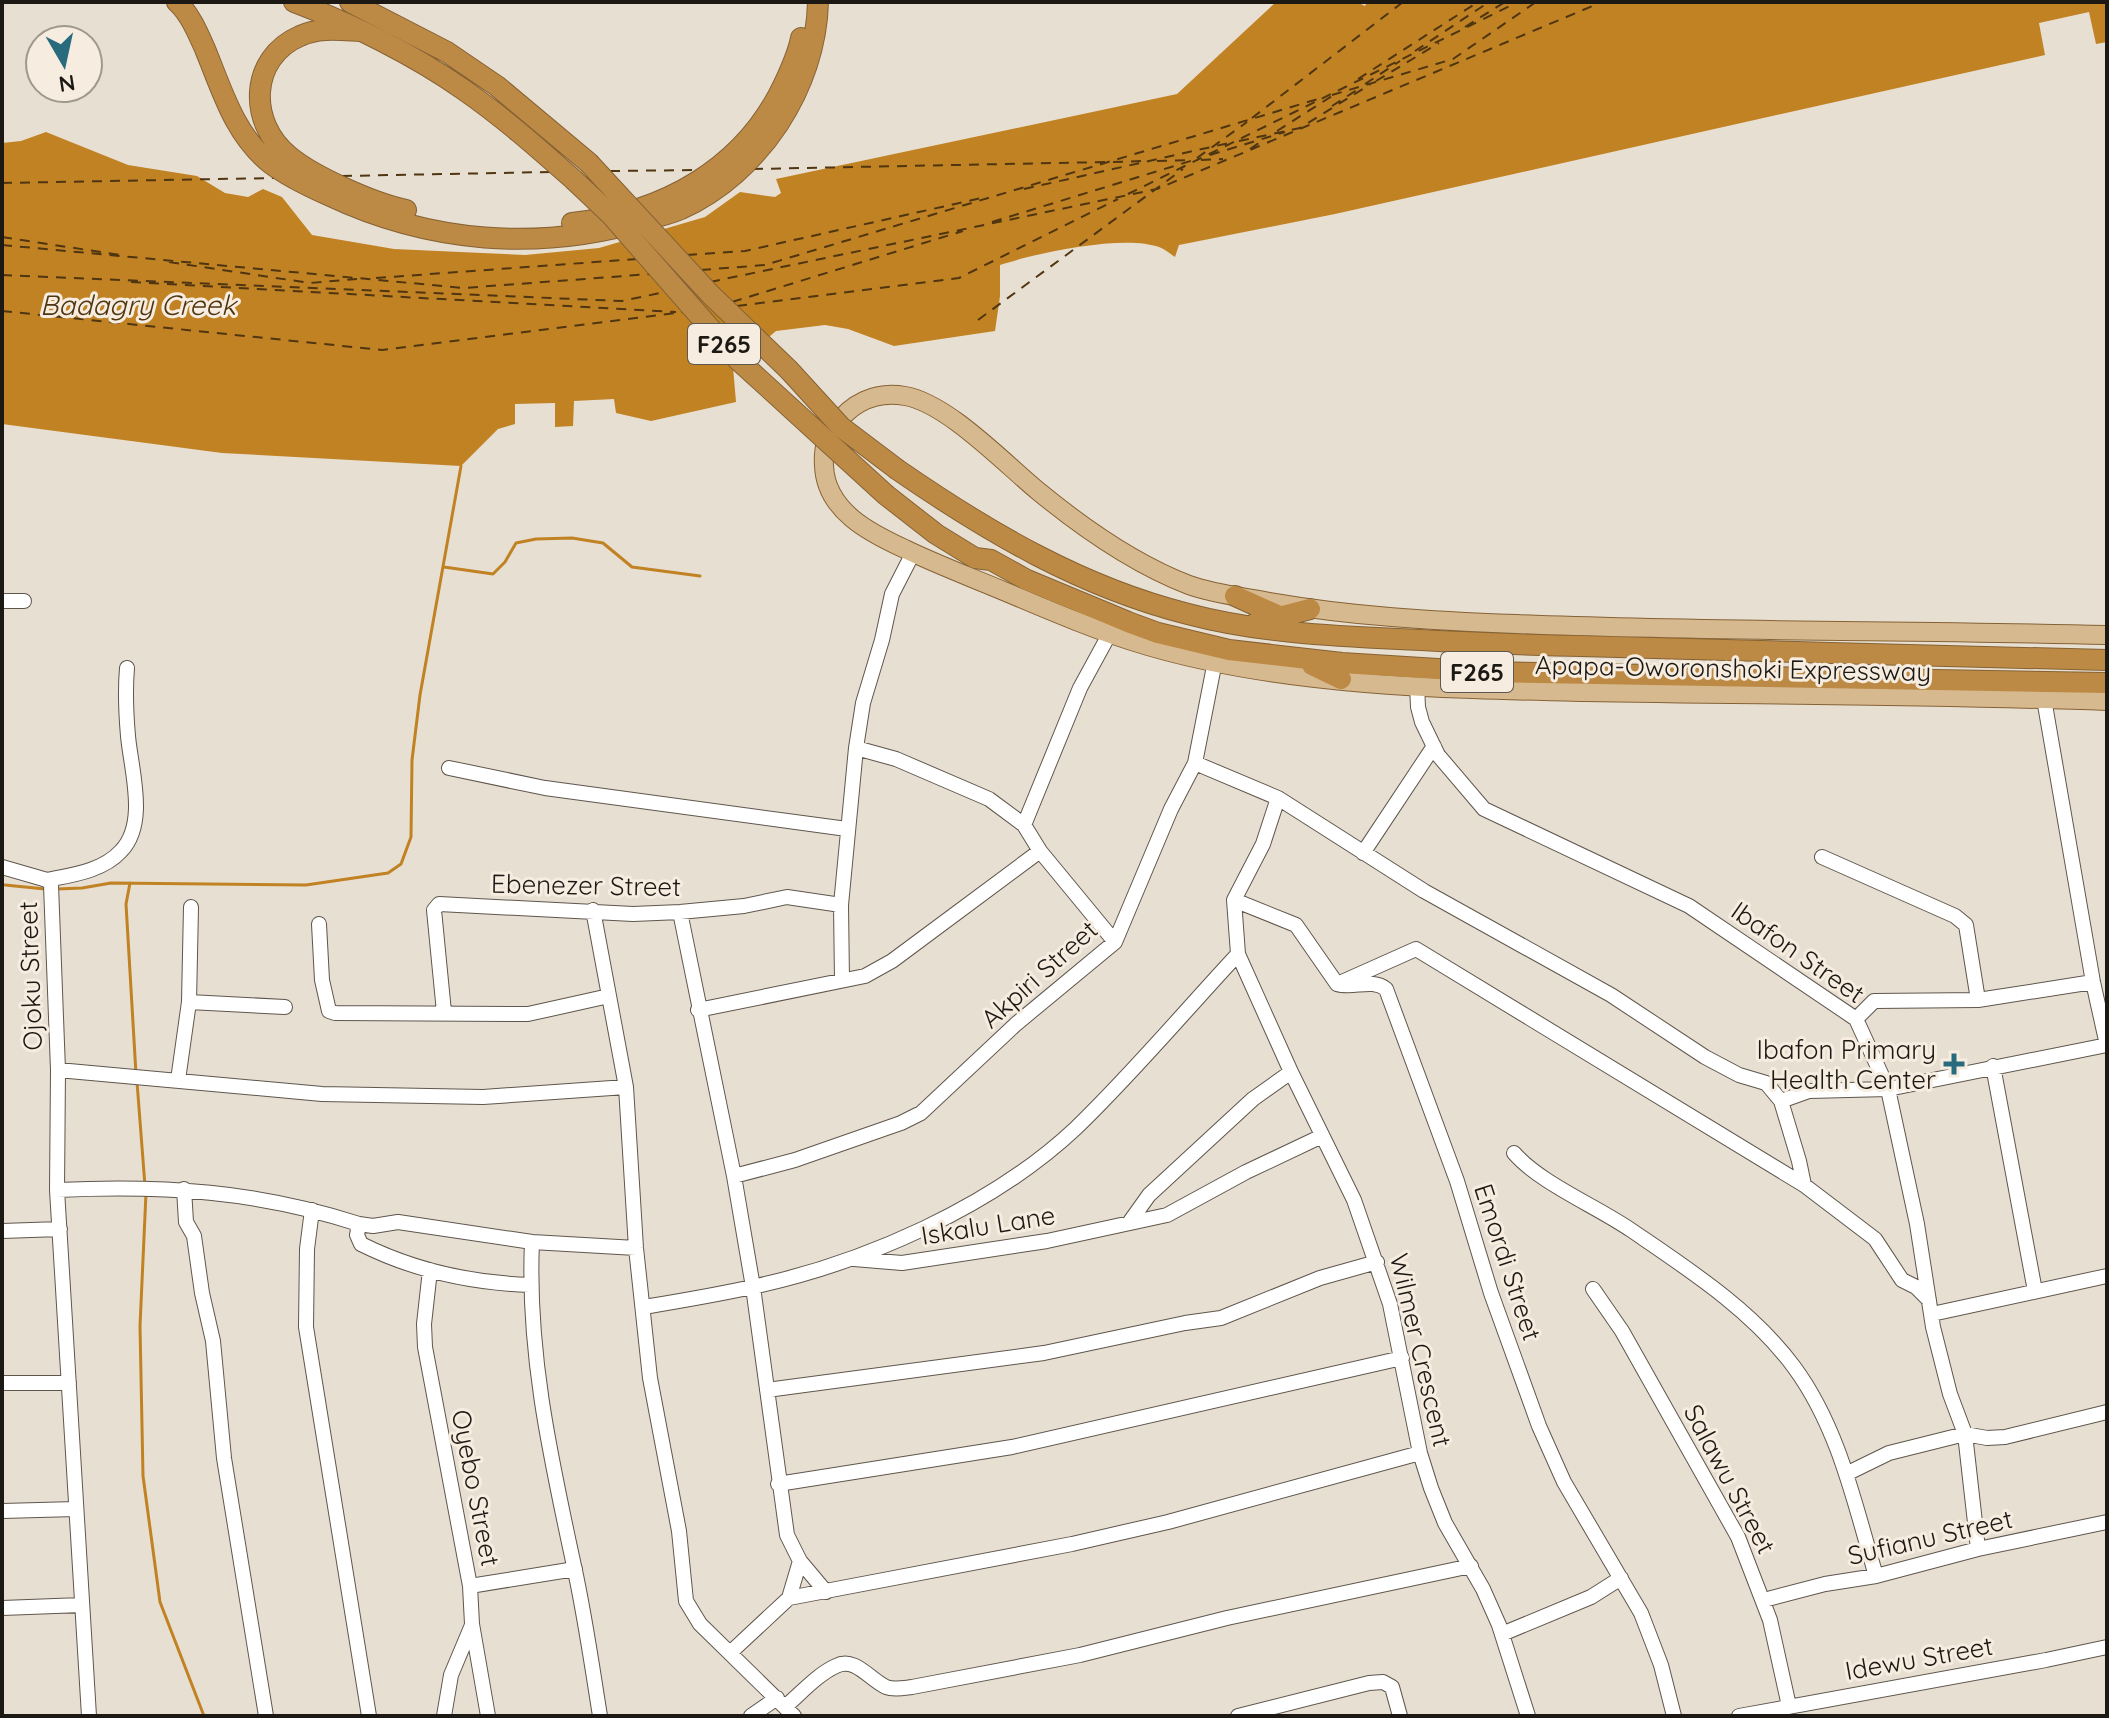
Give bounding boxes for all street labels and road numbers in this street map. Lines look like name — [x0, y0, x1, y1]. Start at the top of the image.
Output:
road number: F265 — [688, 324, 760, 364]
street label: Apapa-Oworonshoki Expressway — [1535, 648, 1931, 688]
road number: F265 — [1441, 652, 1513, 692]
street label: Ebenezer Street — [491, 867, 681, 903]
street label: Ibafon Street — [1725, 894, 1871, 1010]
street label: Ojoku Street — [11, 901, 49, 1051]
street label: Akpiri Street — [974, 913, 1104, 1035]
street label: Emordi Street — [1467, 1179, 1549, 1345]
street label: Iskalu Lane — [919, 1198, 1057, 1252]
street label: Wilmer Crescent — [1383, 1250, 1459, 1450]
street label: Salawu Street — [1677, 1399, 1783, 1559]
street label: Oyebo Street — [445, 1407, 507, 1569]
street label: Sufianu Street — [1844, 1502, 2016, 1572]
street label: Idewu Street — [1843, 1629, 1995, 1687]

